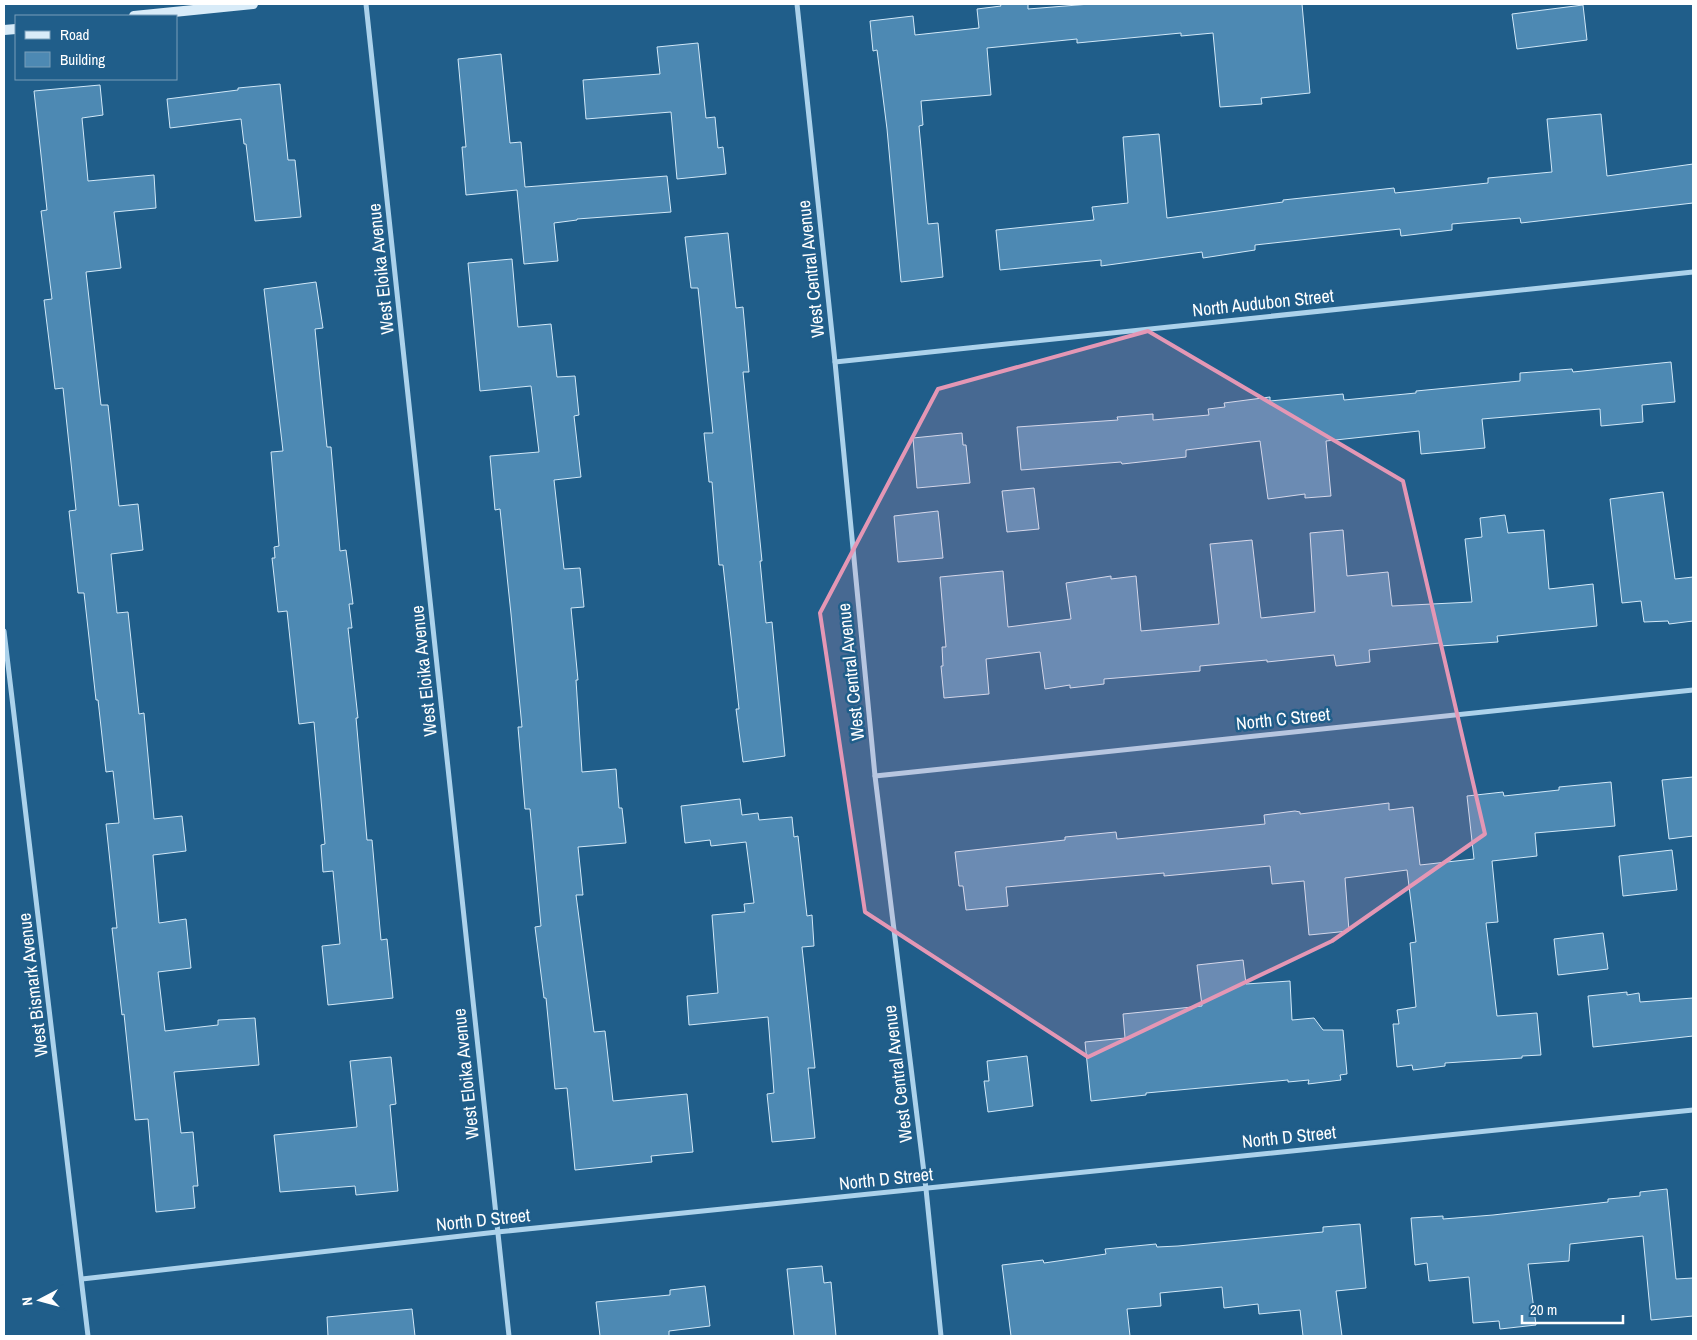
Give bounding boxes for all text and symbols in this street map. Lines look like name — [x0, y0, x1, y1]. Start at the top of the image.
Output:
legend — [15, 15, 178, 80]
text: Road — [60, 24, 89, 45]
text: Building — [60, 49, 105, 70]
street label: West Central Avenue — [791, 199, 830, 339]
street label: West Eloika Avenue — [361, 202, 400, 336]
street label: North Audubon Street — [1191, 283, 1335, 322]
street label: West Central Avenue — [831, 602, 870, 742]
street label: West Eloika Avenue — [404, 604, 443, 738]
street label: North C Street — [1235, 701, 1331, 736]
street label: West Bismark Avenue — [11, 912, 54, 1058]
street label: West Central Avenue — [877, 1004, 918, 1144]
street label: West Eloika Avenue — [446, 1007, 485, 1141]
street label: North D Street — [1241, 1119, 1337, 1154]
street label: North D Street — [838, 1161, 934, 1196]
street label: North D Street — [435, 1202, 531, 1237]
north arrow — [15, 1275, 65, 1325]
scale bar — [1522, 1292, 1623, 1324]
text: N — [18, 1296, 36, 1306]
text: 20 m — [1530, 1299, 1557, 1320]

